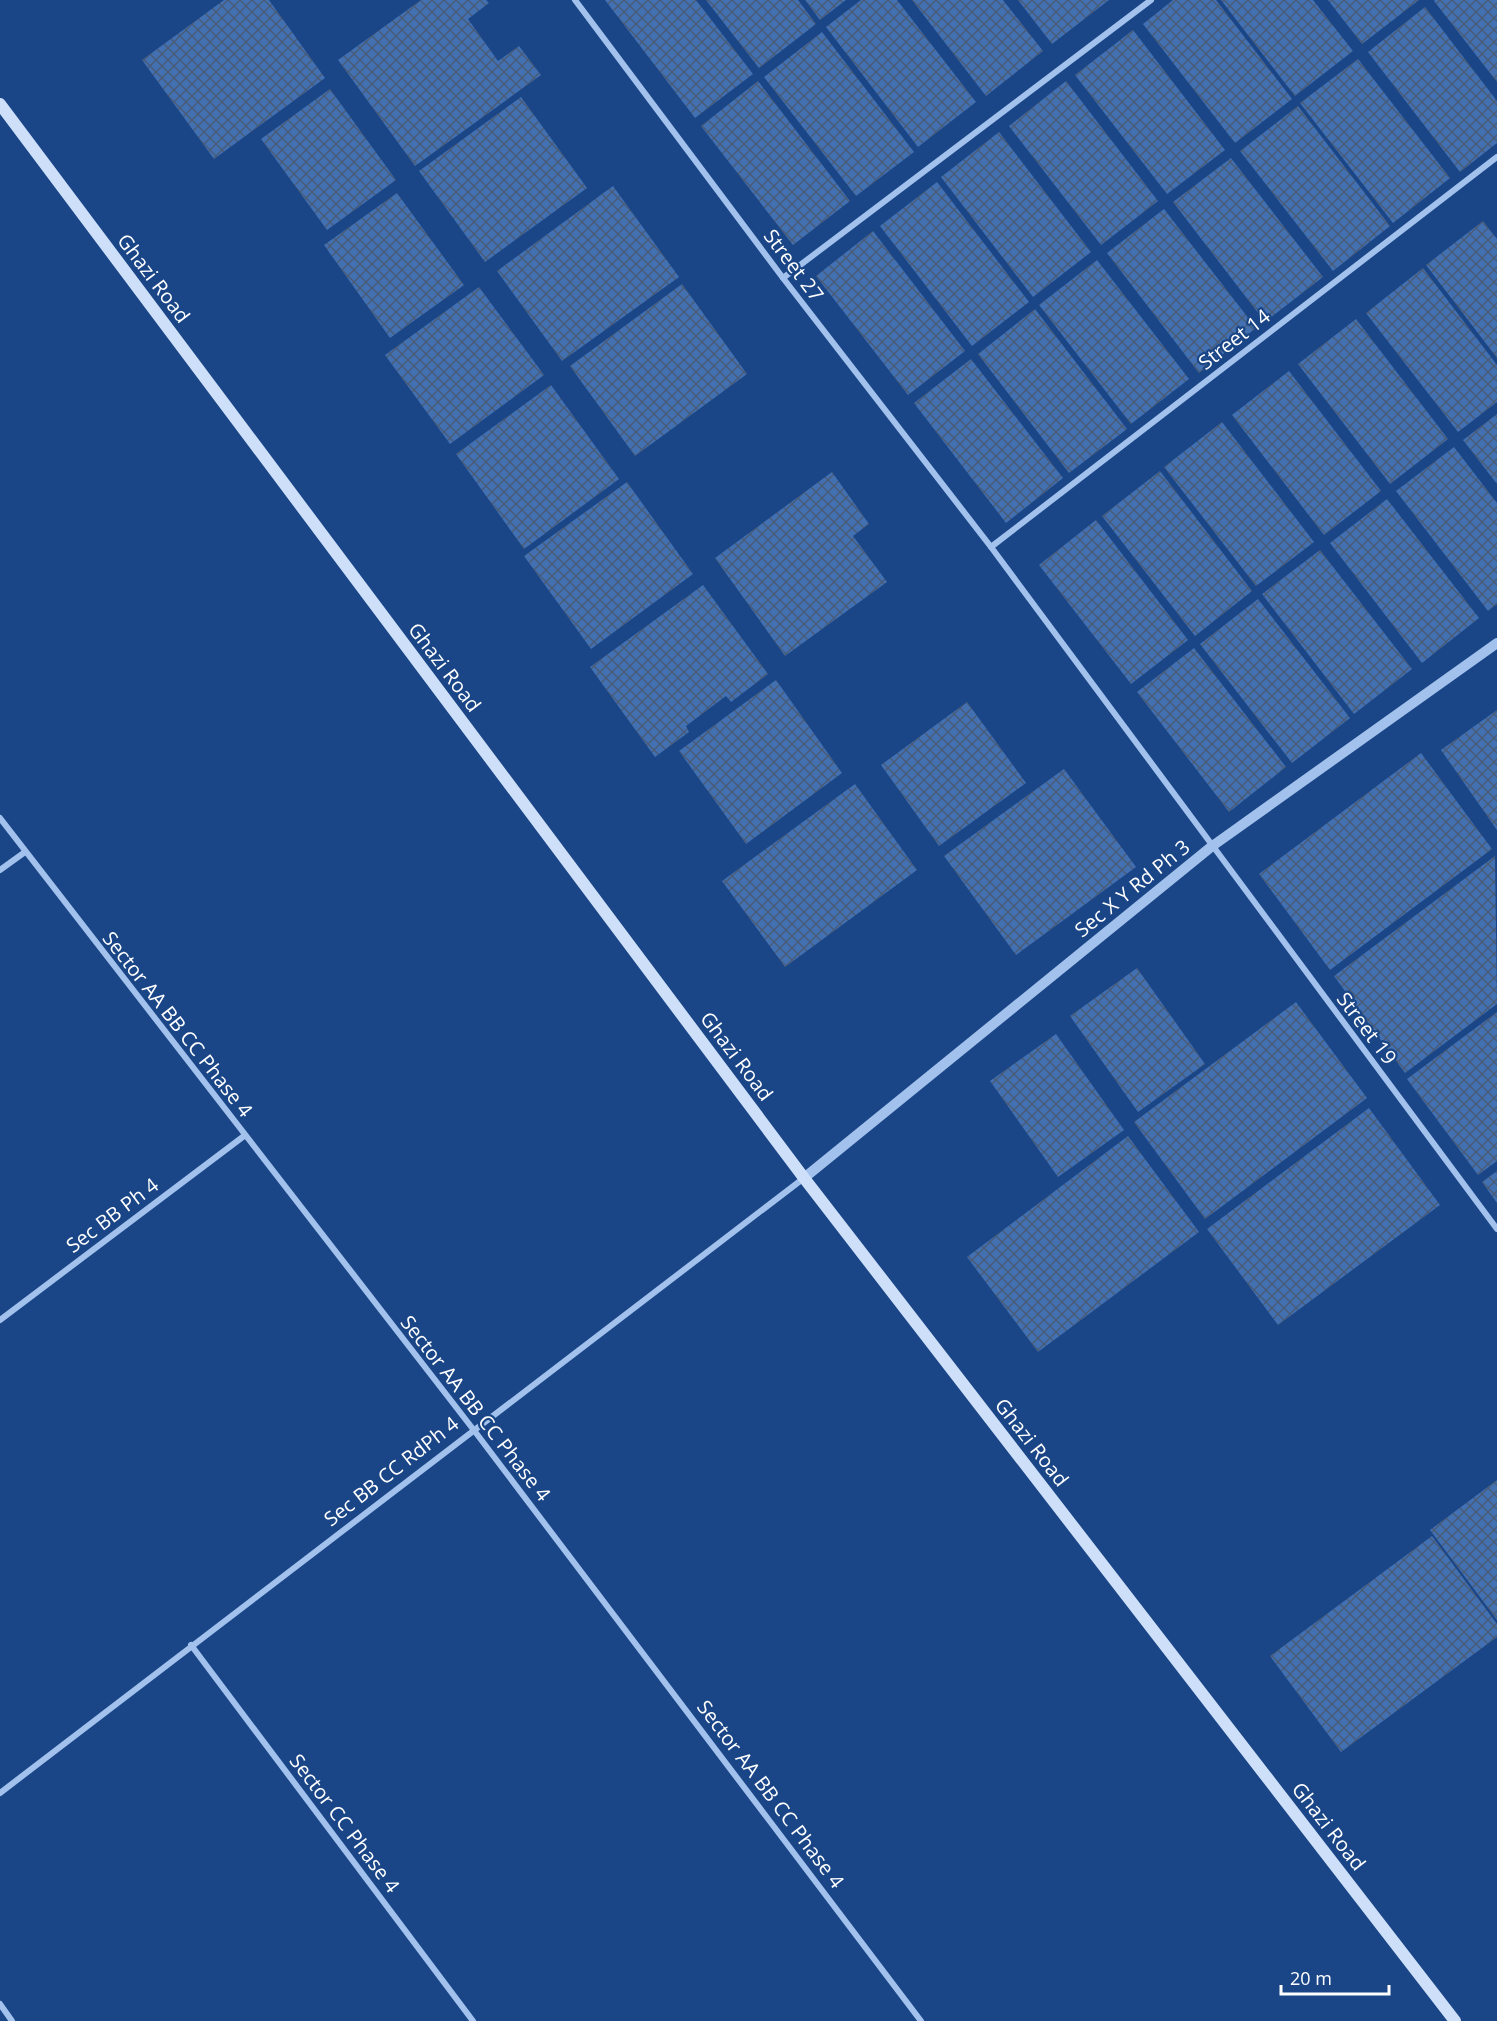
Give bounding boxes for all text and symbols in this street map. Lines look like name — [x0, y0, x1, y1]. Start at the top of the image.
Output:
street label: Street 27 — [758, 223, 830, 307]
street label: Ghazi Road — [112, 228, 196, 328]
street label: Street 14 — [1193, 302, 1276, 375]
street label: Ghazi Road — [403, 617, 487, 717]
street label: Sec X Y Rd Ph 3 — [1069, 833, 1195, 943]
street label: Sector AA BB CC Phase 4 — [97, 925, 259, 1123]
street label: Street 19 — [1331, 986, 1403, 1070]
street label: Ghazi Road — [695, 1006, 779, 1106]
street label: Sec BB Ph 4 — [60, 1171, 164, 1259]
street label: Sector AA BB CC Phase 4 — [395, 1309, 557, 1507]
street label: Ghazi Road — [989, 1392, 1075, 1492]
street label: Sec BB CC RdPh 4 — [318, 1410, 464, 1532]
street label: Sector AA BB CC Phase 4 — [691, 1694, 851, 1894]
street label: Sector CC Phase 4 — [284, 1748, 407, 1898]
street label: Ghazi Road — [1286, 1776, 1372, 1876]
scale bar — [1281, 1958, 1389, 1996]
text: 20 m — [1290, 1966, 1332, 1990]

